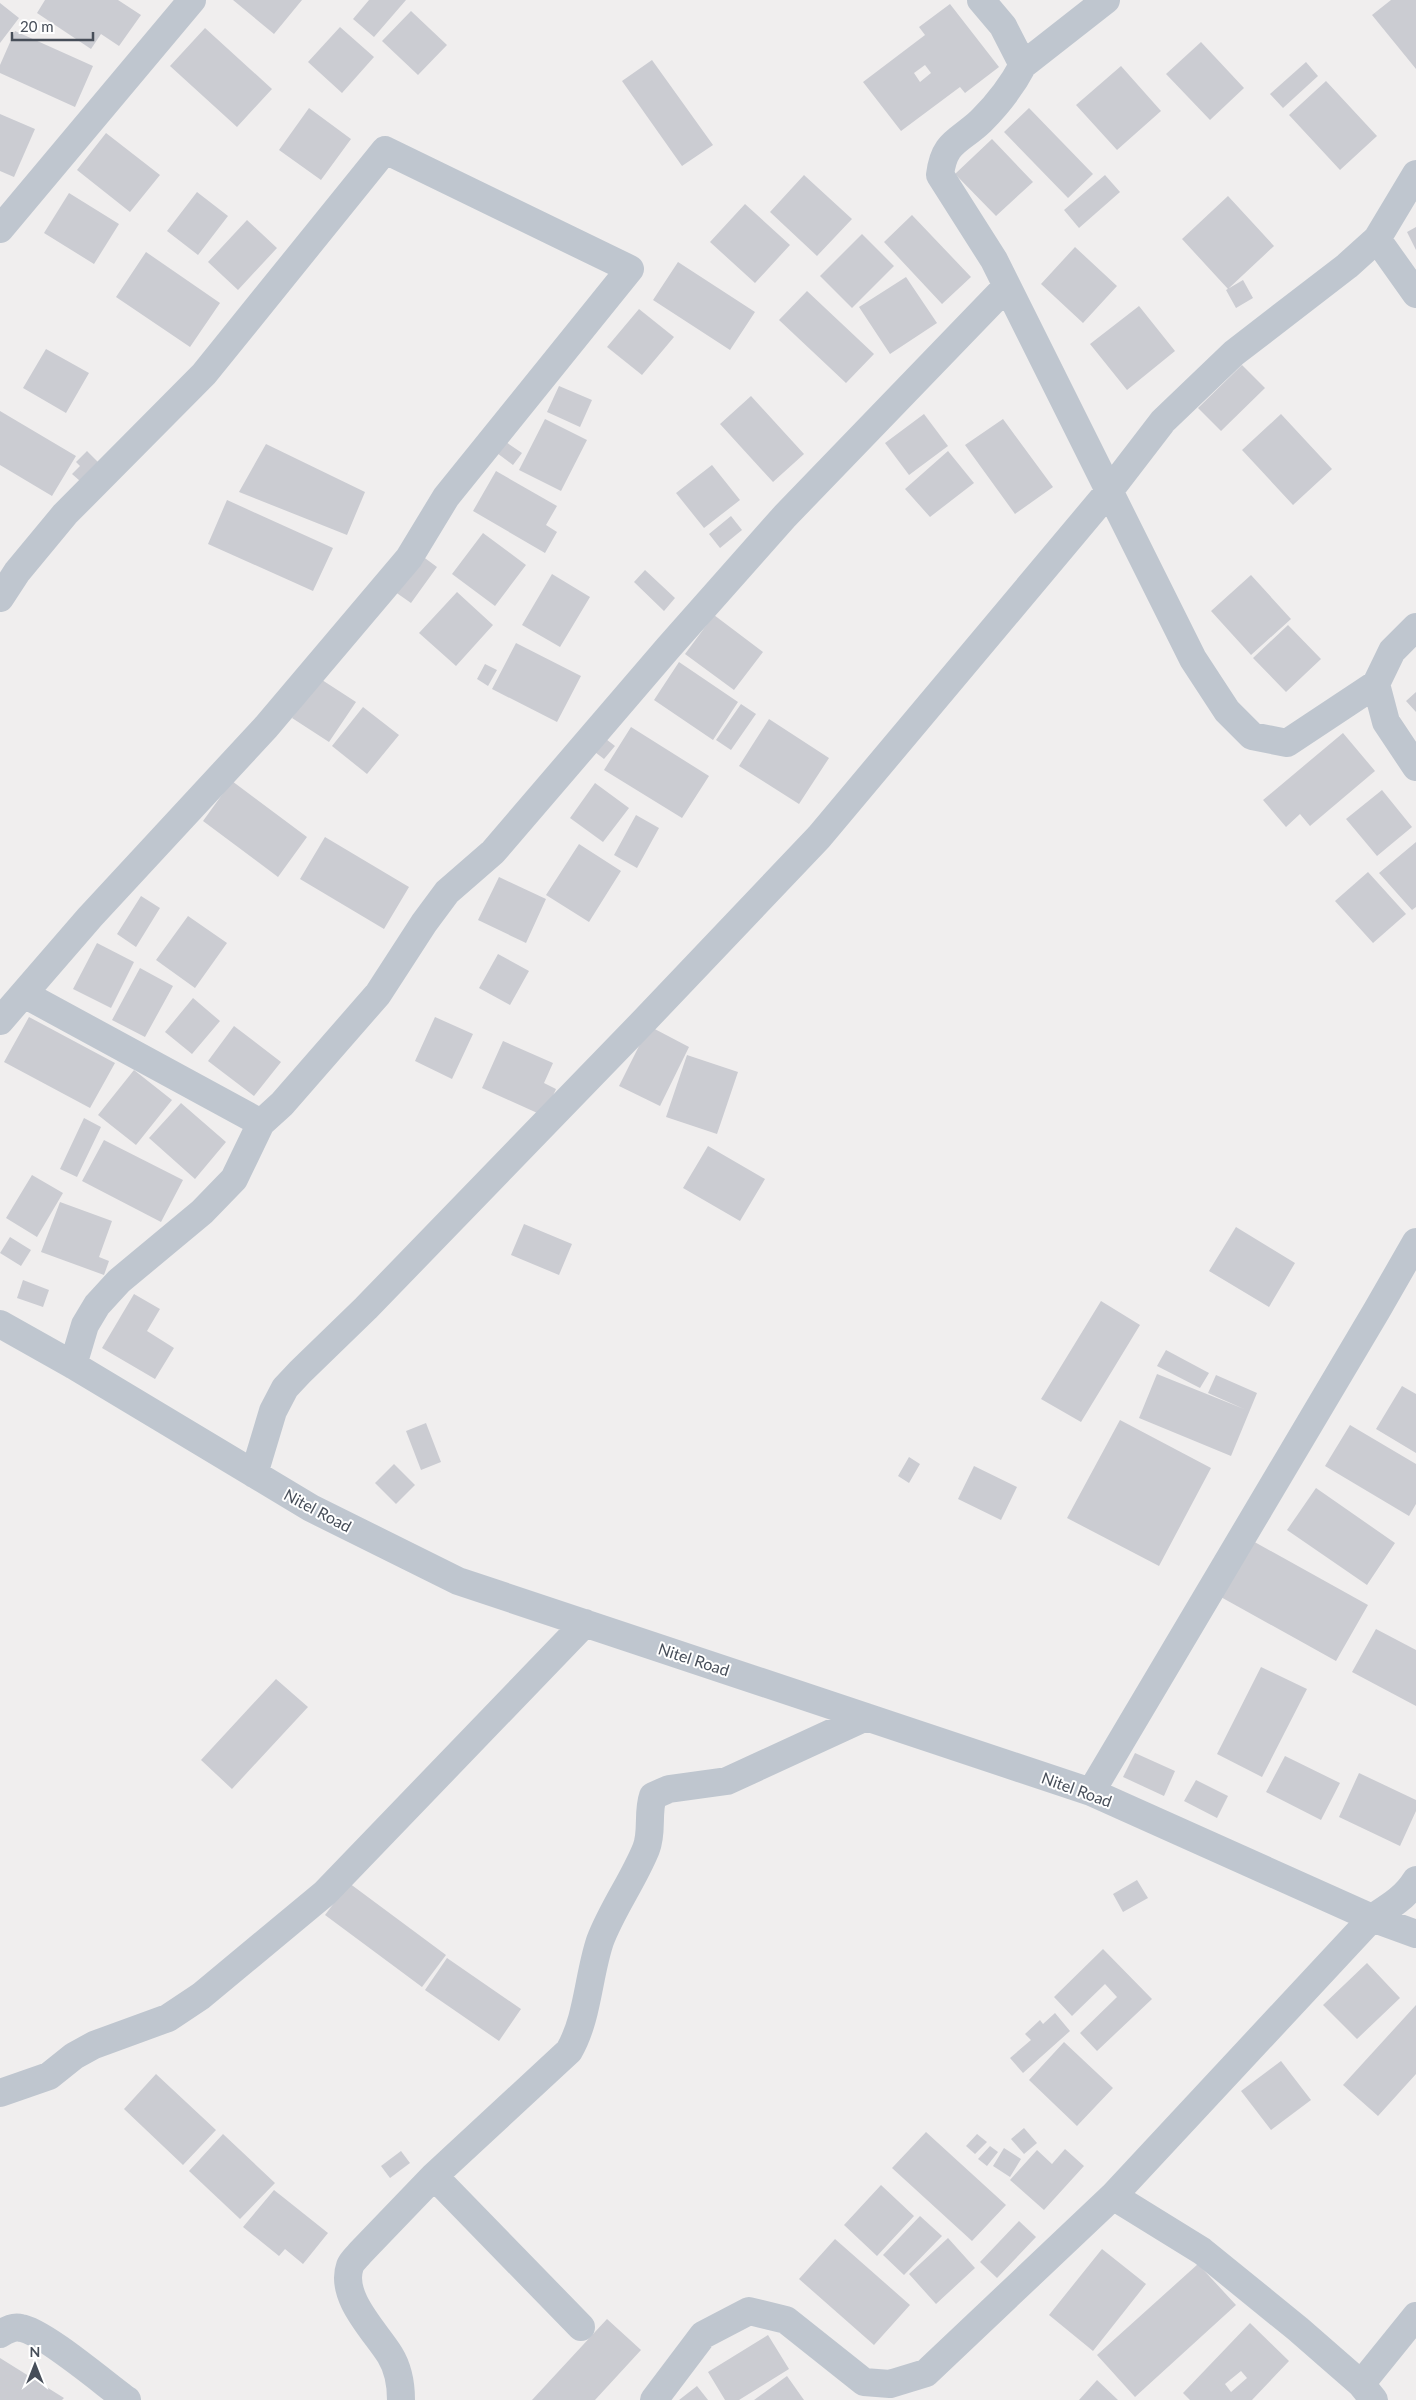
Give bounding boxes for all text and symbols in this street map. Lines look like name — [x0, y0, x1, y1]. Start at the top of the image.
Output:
scale bar — [12, 10, 94, 42]
text: 20 m — [20, 17, 54, 35]
street label: Nitel Road — [281, 1484, 355, 1536]
street label: Nitel Road — [656, 1639, 732, 1679]
street label: Nitel Road — [1039, 1768, 1115, 1810]
north arrow — [10, 2340, 60, 2390]
text: N — [30, 2343, 40, 2360]

